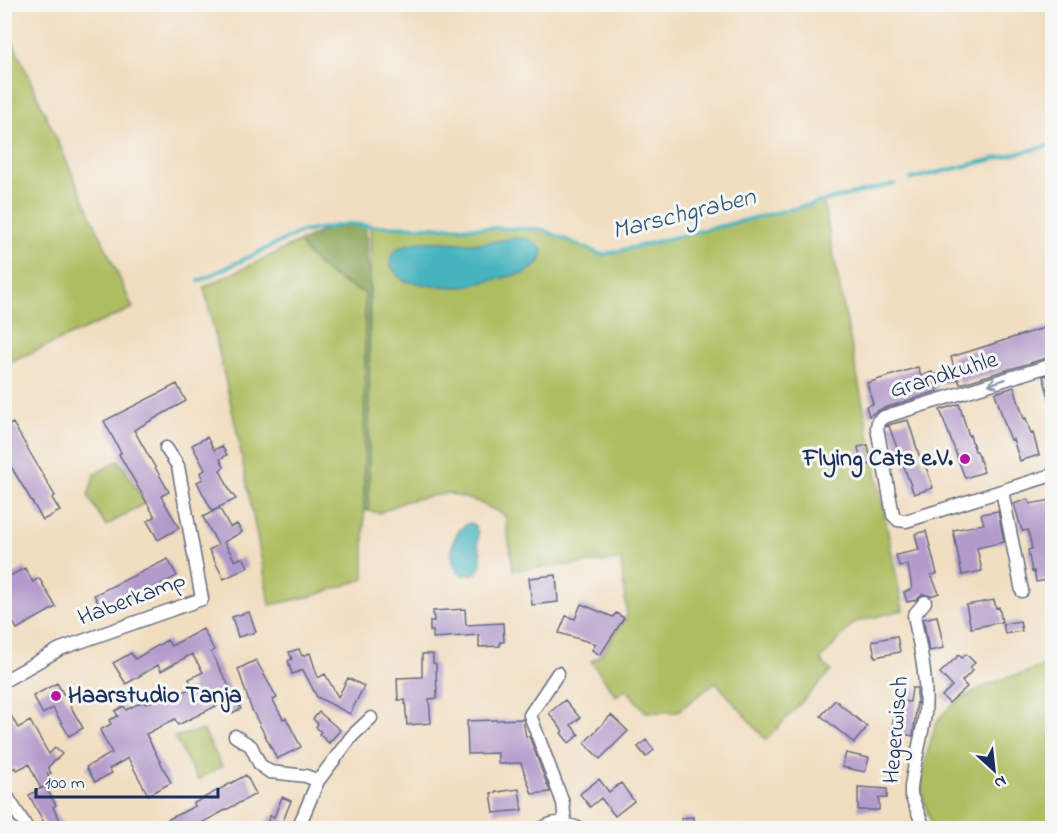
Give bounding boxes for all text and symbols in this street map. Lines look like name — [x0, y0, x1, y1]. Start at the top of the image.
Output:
water label: Marschgraben — [608, 178, 761, 251]
street label: Grandkuhle — [886, 343, 1002, 409]
one-way arrow — [988, 378, 1007, 389]
place label: Flying Cats e.V. — [802, 442, 953, 478]
marker: Flying Cats e.V. — [958, 452, 972, 466]
street label: Haberkamp — [73, 563, 191, 637]
street label: Hegerwisch — [875, 675, 919, 785]
place label: Haarstudio Tanja — [68, 679, 242, 714]
marker: Haarstudio Tanja — [49, 689, 63, 703]
north arrow — [964, 740, 1024, 800]
scale bar — [36, 761, 218, 799]
text: N — [989, 768, 1010, 795]
text: 100 m — [45, 771, 85, 797]

